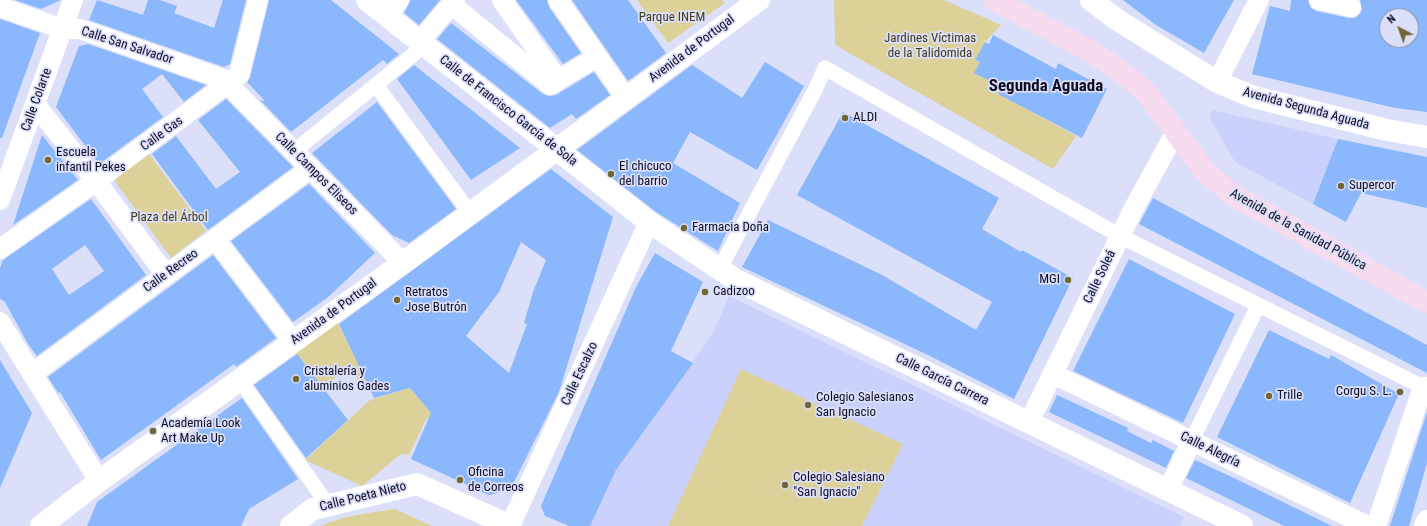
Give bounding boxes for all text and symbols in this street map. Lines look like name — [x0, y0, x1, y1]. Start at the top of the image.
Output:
north arrow — [1379, 8, 1419, 48]
park label: Parque INEM — [639, 10, 705, 26]
street label: Avenida de Portugal — [646, 12, 738, 86]
text: N — [1385, 12, 1398, 26]
street label: Calle San Salvador — [79, 24, 175, 68]
park label: Jardines Víctimas de la Talidomida — [884, 31, 976, 62]
street label: Calle de Francisco García de Sola — [436, 52, 580, 170]
street label: Calle Colarte — [18, 66, 56, 134]
district label: Segunda Aguada — [989, 77, 1103, 97]
street label: Avenida Segunda Aguada — [1241, 85, 1371, 133]
place label: ALDI — [853, 110, 877, 126]
street label: Calle Gas — [138, 113, 186, 155]
marker: ALDI — [840, 113, 850, 123]
street label: Calle Campos Eliseos — [271, 129, 361, 219]
place label: Escuela infantil Pekes — [56, 145, 126, 176]
marker: Escuela infantil Pekes — [43, 155, 53, 165]
place label: El chicuco del barrio — [619, 159, 672, 190]
marker: El chicuco del barrio — [606, 169, 616, 179]
place label: Supercor — [1349, 178, 1395, 194]
marker: Supercor — [1336, 181, 1346, 191]
street label: Avenida de la Sanidad Pública — [1227, 186, 1369, 274]
park label: Plaza del Árbol — [130, 210, 208, 226]
place label: Farmacia Doña — [692, 220, 769, 236]
marker: Farmacia Doña — [679, 223, 689, 233]
street label: Calle Recreo — [140, 246, 202, 296]
street label: Calle Soleá — [1080, 248, 1120, 306]
place label: MGI — [1039, 272, 1060, 288]
street label: Avenida de Portugal — [288, 275, 380, 349]
marker: MGI — [1063, 275, 1073, 285]
place label: Cadizoo — [713, 284, 755, 300]
place label: Retratos Jose Butrón — [405, 285, 467, 316]
marker: Cadizoo — [700, 287, 710, 297]
marker: Retratos Jose Butrón — [392, 295, 402, 305]
street label: Calle Escalzo — [558, 340, 602, 408]
street label: Calle García Carrera — [893, 351, 991, 409]
place label: Cristalería y aluminios Gades — [304, 364, 389, 395]
marker: Cristalería y aluminios Gades — [291, 374, 301, 384]
place label: Corgu S. L. — [1336, 384, 1392, 400]
marker: Corgu S. L. — [1395, 387, 1405, 397]
place label: Trille — [1277, 388, 1302, 404]
place label: Colegio Salesianos San Ignacio — [816, 390, 914, 421]
marker: Trille — [1264, 391, 1274, 401]
marker: Colegio Salesianos San Ignacio — [803, 400, 813, 410]
place label: Academía Look Art Make Up — [161, 416, 240, 447]
marker: Academía Look Art Make Up — [148, 426, 158, 436]
street label: Calle Alegría — [1177, 429, 1243, 471]
place label: Oficina de Correos — [468, 465, 524, 496]
place label: Colegio Salesiano "San Ignacio" — [793, 470, 885, 501]
marker: Oficina de Correos — [455, 475, 465, 485]
street label: Calle Poeta Nieto — [318, 479, 408, 515]
marker: Colegio Salesiano "San Ignacio" — [780, 480, 790, 490]

